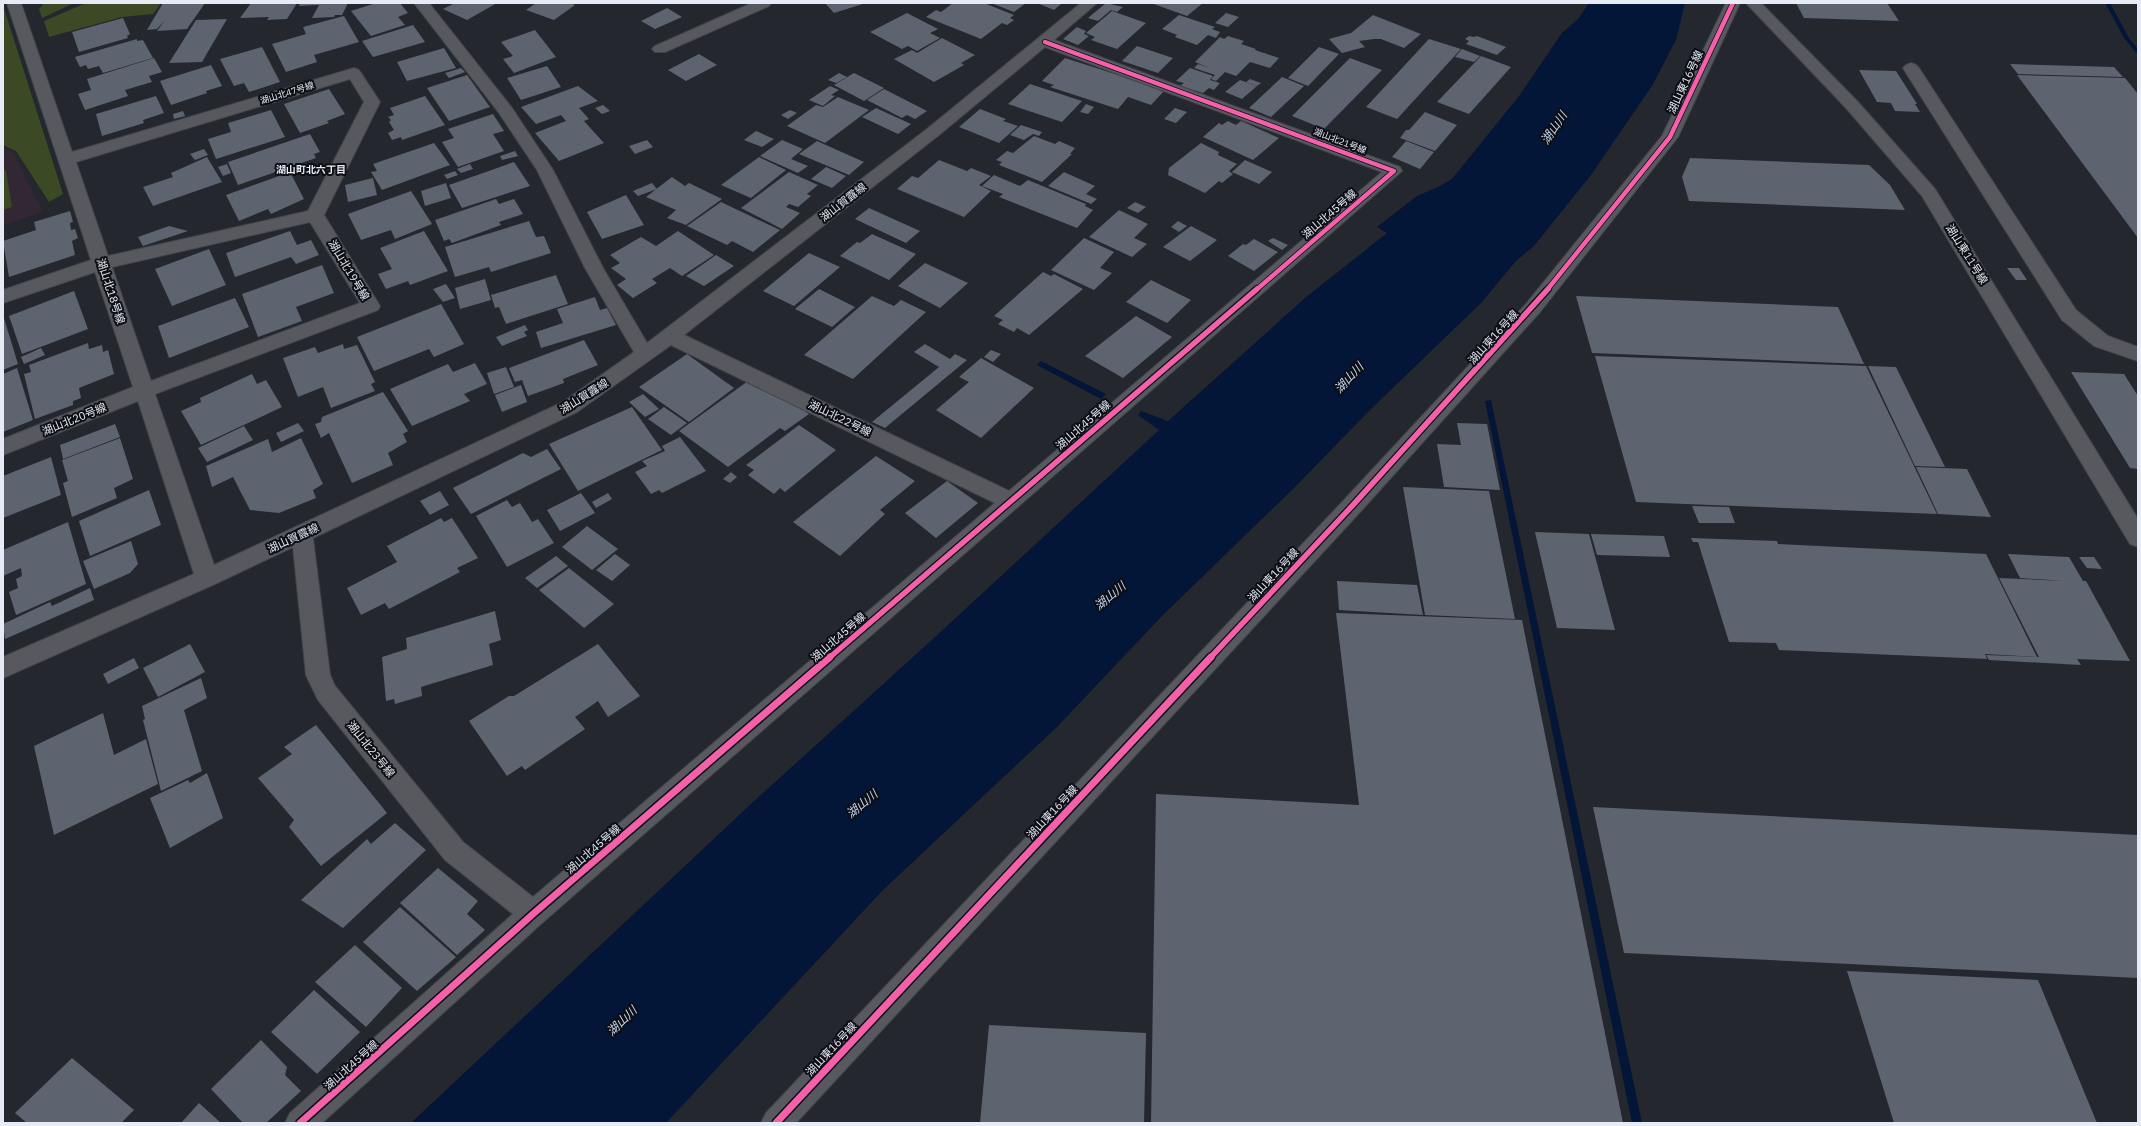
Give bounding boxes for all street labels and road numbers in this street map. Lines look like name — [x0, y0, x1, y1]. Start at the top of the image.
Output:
street label: 湖山東16号線 — [1664, 48, 1706, 116]
street label: 湖山北47号線 — [259, 79, 316, 106]
street label: 湖山北21号線 — [1312, 125, 1369, 156]
street label: 湖山賀露線 — [817, 180, 869, 224]
street label: 湖山北45号線 — [1299, 186, 1359, 242]
street label: 湖山東11号線 — [1943, 221, 1991, 287]
street label: 湖山北19号線 — [325, 237, 373, 303]
street label: 湖山北18号線 — [94, 256, 128, 326]
street label: 湖山東16号線 — [1465, 307, 1521, 367]
street label: 湖山賀露線 — [557, 375, 611, 417]
street label: 湖山北22号線 — [806, 397, 874, 439]
street label: 湖山北45号線 — [1053, 397, 1113, 453]
street label: 湖山北20号線 — [40, 400, 108, 438]
street label: 湖山賀露線 — [265, 520, 321, 556]
street label: 湖山東16号線 — [1245, 545, 1301, 605]
street label: 湖山北45号線 — [808, 609, 868, 665]
street label: 湖山北23号線 — [344, 718, 398, 780]
street label: 湖山東16号線 — [1024, 782, 1080, 842]
street label: 湖山北45号線 — [563, 821, 623, 877]
street label: 湖山東16号線 — [803, 1019, 859, 1079]
street label: 湖山北45号線 — [321, 1037, 381, 1093]

